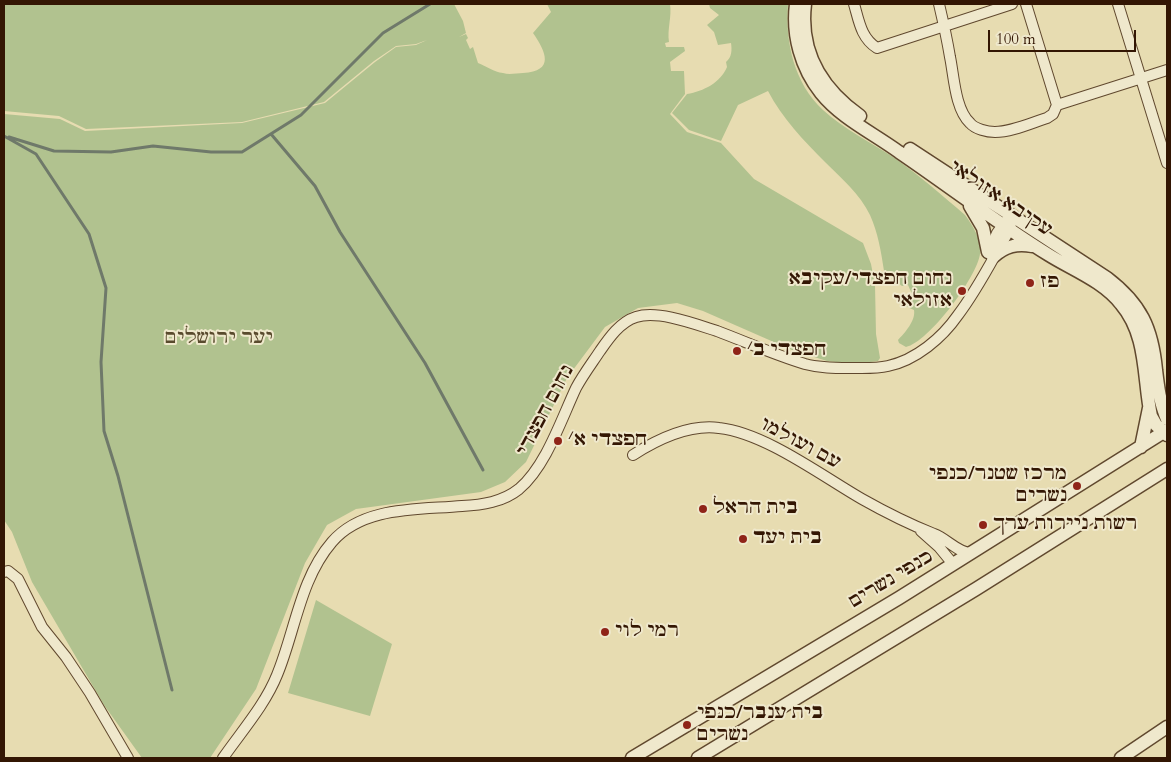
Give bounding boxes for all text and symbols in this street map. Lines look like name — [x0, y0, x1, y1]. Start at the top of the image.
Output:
scale bar — [991, 20, 1138, 52]
text: 100 m — [996, 29, 1036, 49]
street label: עקיבא אזולאי — [944, 156, 1056, 242]
place label: נחום חפצדי/עקיבא אזולאי — [789, 269, 952, 313]
place label: פז — [1040, 272, 1060, 294]
marker: פז — [1024, 277, 1036, 289]
marker: נחום חפצדי/עקיבא אזולאי — [956, 285, 968, 297]
park label: יער ירושלים — [165, 328, 273, 350]
place label: חפצדי ב׳ — [747, 340, 827, 362]
marker: חפצדי ב׳ — [731, 345, 743, 357]
street label: נחום חפצדי — [512, 362, 580, 460]
street label: עם ועולמו — [756, 413, 844, 475]
place label: חפצדי א׳ — [568, 430, 647, 452]
marker: חפצדי א׳ — [552, 435, 564, 447]
place label: מרכז שטנר/כנפי נשרים — [929, 464, 1067, 508]
marker: מרכז שטנר/כנפי נשרים — [1071, 480, 1083, 492]
place label: בית הראל — [713, 498, 798, 520]
marker: בית הראל — [697, 503, 709, 515]
place label: רשות ניירות ערך — [993, 514, 1137, 536]
marker: רשות ניירות ערך — [977, 519, 989, 531]
place label: בית יעד — [753, 528, 822, 550]
marker: בית יעד — [737, 533, 749, 545]
street label: כנפי נשרים — [844, 546, 938, 614]
place label: רמי לוי — [615, 621, 679, 643]
marker: רמי לוי — [599, 626, 611, 638]
place label: בית ענבר/כנפי נשרים — [697, 703, 823, 747]
marker: בית ענבר/כנפי נשרים — [681, 719, 693, 731]

